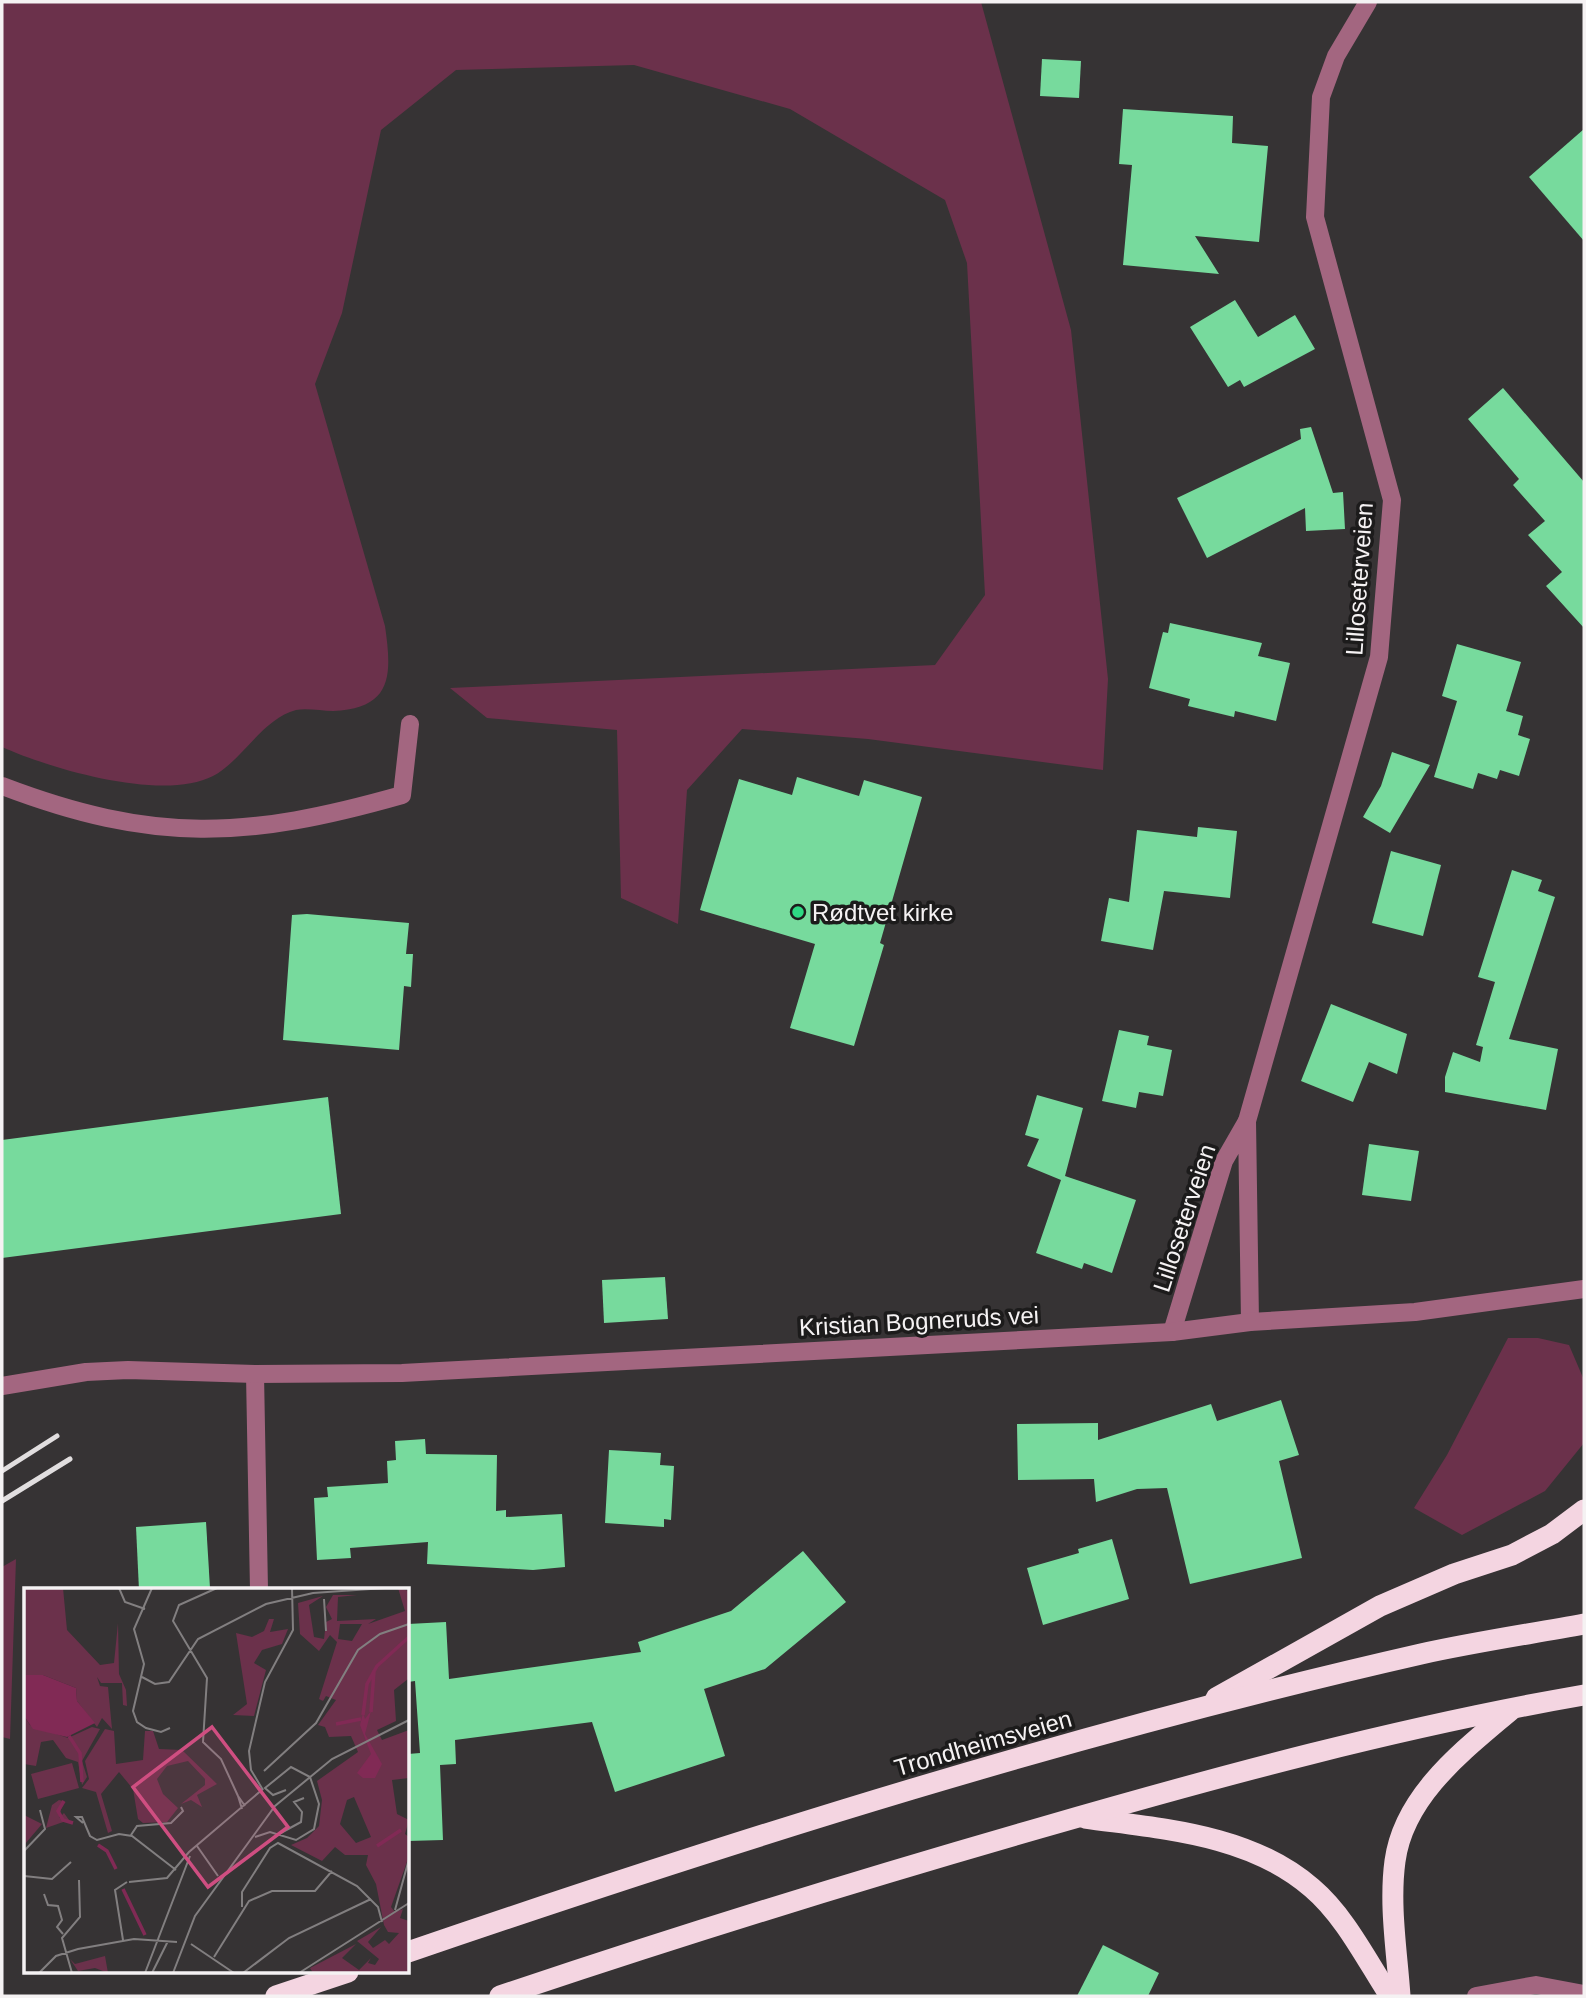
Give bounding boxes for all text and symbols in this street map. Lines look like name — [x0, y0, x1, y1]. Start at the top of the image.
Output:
street label: Lilloseterveien — [1340, 502, 1378, 656]
place label: Rødtvet kirke — [812, 899, 953, 926]
marker: Rødtvet kirke — [790, 904, 806, 920]
street label: Lilloseterveien — [1147, 1141, 1221, 1295]
street label: Kristian Bogneruds vei — [798, 1301, 1040, 1341]
inset map — [24, 1588, 410, 1974]
street label: Trondheimsveien — [891, 1705, 1075, 1781]

